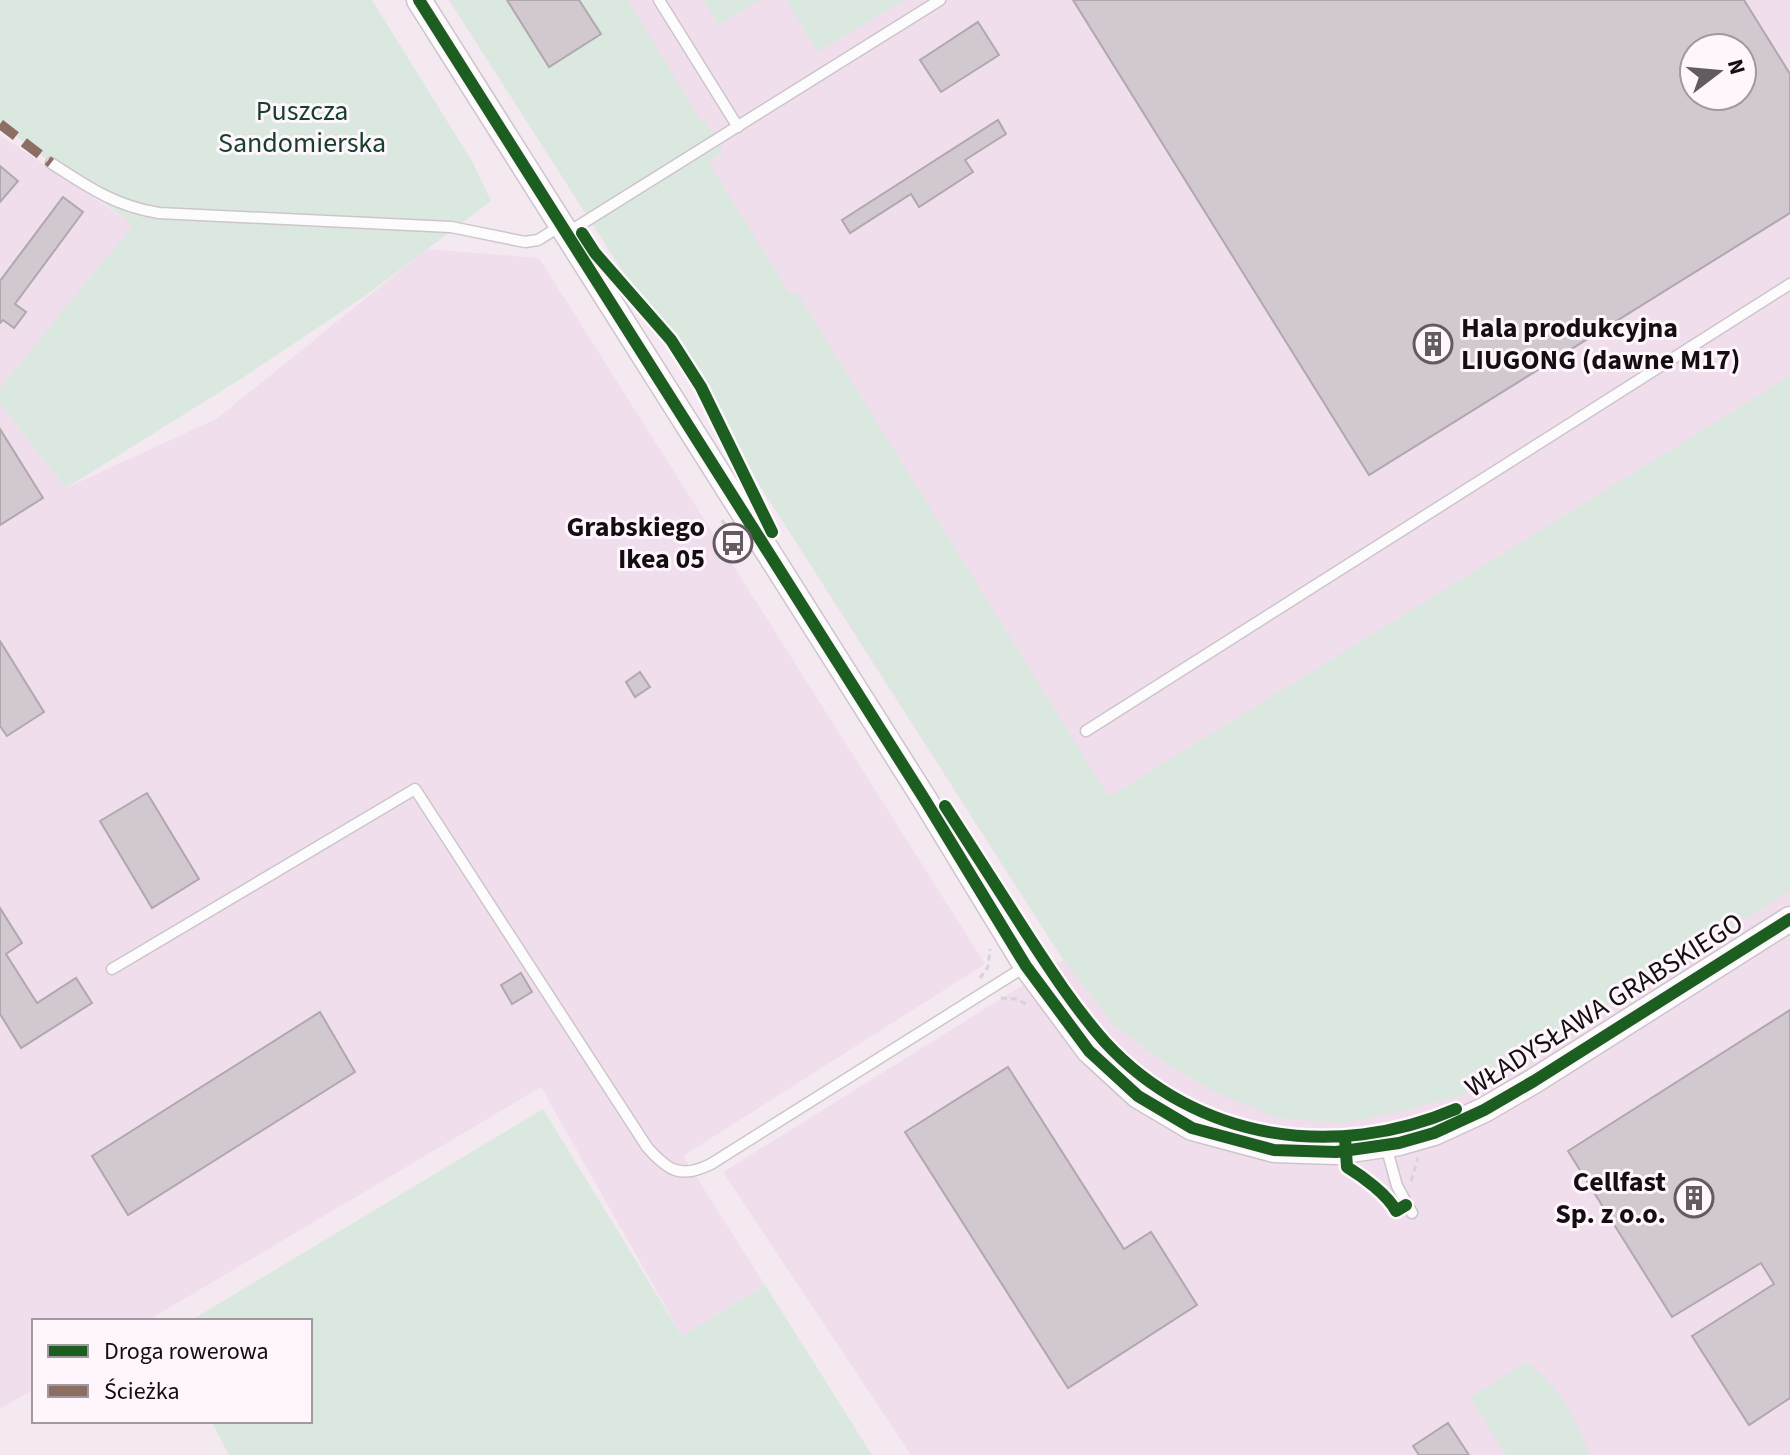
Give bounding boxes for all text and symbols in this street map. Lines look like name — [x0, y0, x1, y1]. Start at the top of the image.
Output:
north arrow — [1678, 32, 1758, 112]
text: N — [1719, 55, 1754, 78]
park label: Puszcza Sandomierska — [218, 91, 386, 163]
place label: Hala produkcyjna LIUGONG (dawne M17) — [1461, 308, 1740, 380]
building icon: Hala produkcyjna LIUGONG (dawne M17) — [1412, 323, 1454, 365]
place label: Grabskiego Ikea 05 — [566, 507, 705, 579]
bus stop icon: Grabskiego Ikea 05 — [712, 522, 754, 564]
street label: WŁADYSŁAWA GRABSKIEGO — [1457, 903, 1751, 1107]
place label: Cellfast Sp. z o.o. — [1555, 1162, 1666, 1234]
building icon: Cellfast Sp. z o.o. — [1673, 1177, 1715, 1219]
legend — [32, 1319, 312, 1423]
text: Droga rowerowa — [104, 1334, 269, 1369]
text: Ścieżka — [104, 1374, 180, 1409]

